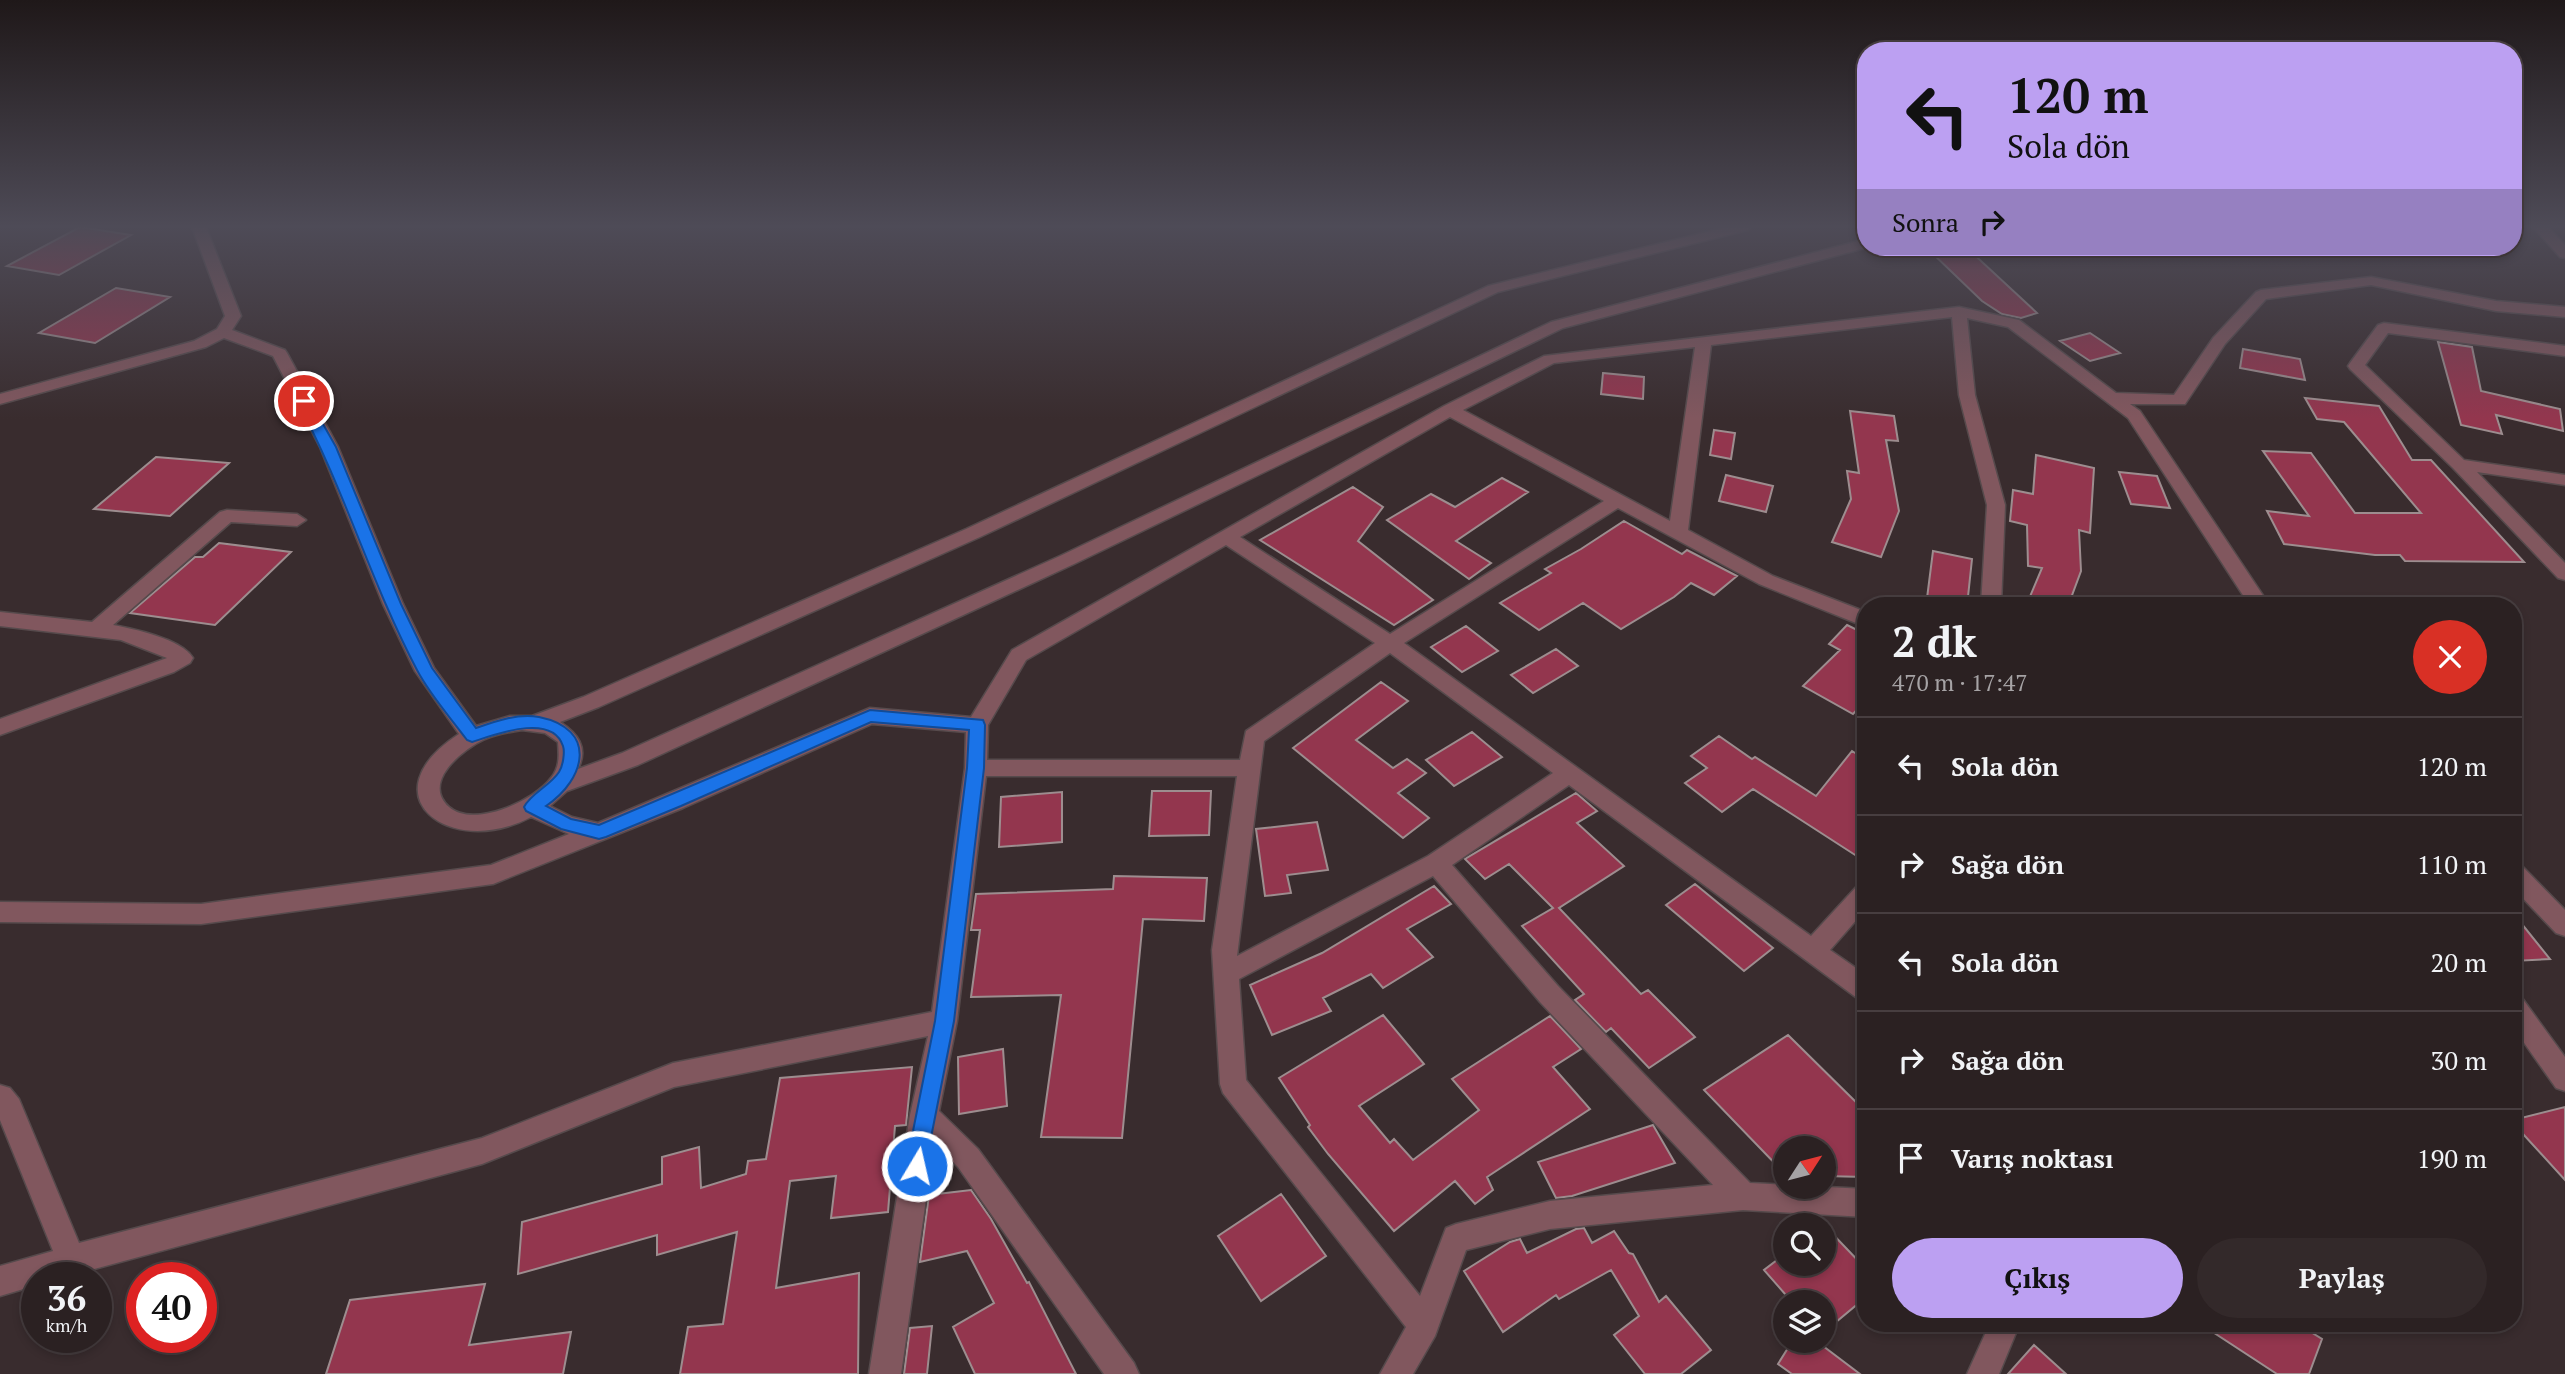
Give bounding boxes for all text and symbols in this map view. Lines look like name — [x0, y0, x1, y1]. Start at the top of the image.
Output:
text: 120 m — [2007, 62, 2149, 127]
icon: left — [1892, 70, 1983, 161]
text: Sola dön — [2007, 125, 2130, 167]
icon: right — [1973, 203, 2011, 241]
text: Sonra — [1892, 205, 1959, 239]
pin — [274, 371, 334, 431]
icon: arrive — [285, 382, 323, 420]
text: 2 dk — [1892, 613, 1977, 669]
button: close — [2413, 620, 2487, 694]
text: 470 m · 17:47 — [1892, 667, 2027, 698]
icon: left — [1892, 747, 1930, 785]
text: Sola dön — [1951, 749, 2059, 783]
text: 120 m — [2417, 749, 2487, 783]
icon: right — [1892, 845, 1930, 883]
text: Sağa dön — [1951, 847, 2064, 881]
text: 110 m — [2417, 847, 2487, 881]
icon: left — [1892, 943, 1930, 981]
text: Sola dön — [1951, 945, 2059, 979]
text: 20 m — [2431, 945, 2487, 979]
icon: right — [1892, 1041, 1930, 1079]
text: Sağa dön — [1951, 1043, 2064, 1077]
text: 30 m — [2431, 1043, 2487, 1077]
position arrow — [880, 1129, 954, 1203]
north arrow — [1773, 1136, 1836, 1199]
map controls — [1773, 1136, 1836, 1353]
icon: arrive — [1892, 1139, 1930, 1177]
text: Varış noktası — [1951, 1141, 2114, 1175]
text: 190 m — [2417, 1141, 2487, 1175]
button: search — [1773, 1213, 1836, 1276]
button: Çıkış — [1892, 1238, 2183, 1318]
button: Paylaş — [2197, 1238, 2487, 1318]
speed limit sign: 40 — [126, 1262, 217, 1353]
text: 36 — [47, 1275, 86, 1321]
button: layers — [1773, 1290, 1836, 1353]
text: km/h — [46, 1313, 87, 1337]

